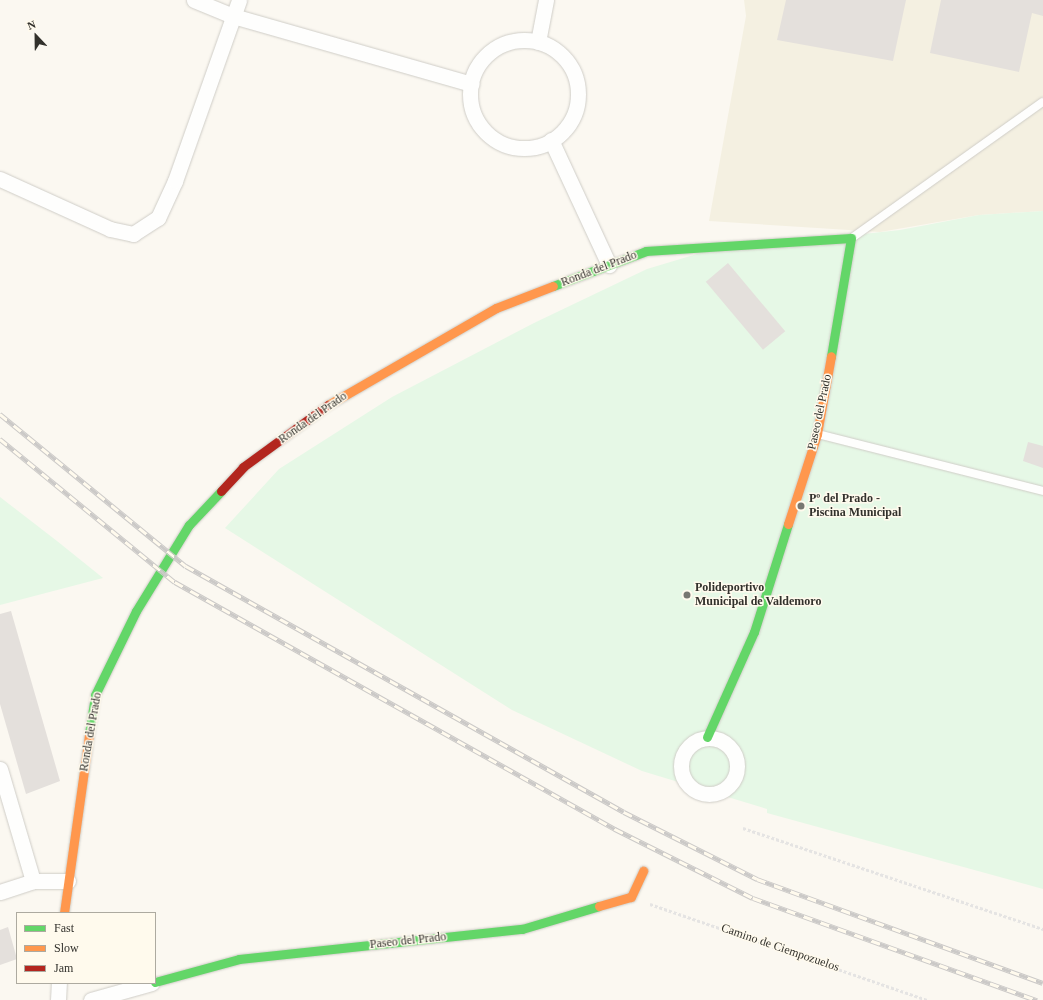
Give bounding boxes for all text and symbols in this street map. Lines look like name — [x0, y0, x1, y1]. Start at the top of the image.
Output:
north arrow — [16, 16, 56, 56]
text: N — [26, 18, 37, 32]
street label: Ronda del Prado — [559, 248, 639, 290]
street label: Paseo del Prado — [805, 373, 835, 451]
street label: Ronda del Prado — [276, 389, 350, 447]
place label: Pº del Prado - Piscina Municipal — [809, 492, 901, 520]
marker: Pº del Prado - Piscina Municipal — [796, 501, 806, 511]
place label: Polideportivo Municipal de Valdemoro — [695, 581, 822, 609]
marker: Polideportivo Municipal de Valdemoro — [682, 590, 692, 600]
street label: Ronda del Prado — [77, 691, 105, 773]
legend — [16, 912, 156, 984]
text: Fast — [54, 921, 74, 935]
street label: Camino de Ciempozuelos — [719, 921, 841, 975]
street label: Paseo del Prado — [369, 930, 447, 952]
text: Slow — [54, 941, 79, 955]
text: Jam — [54, 961, 73, 975]

